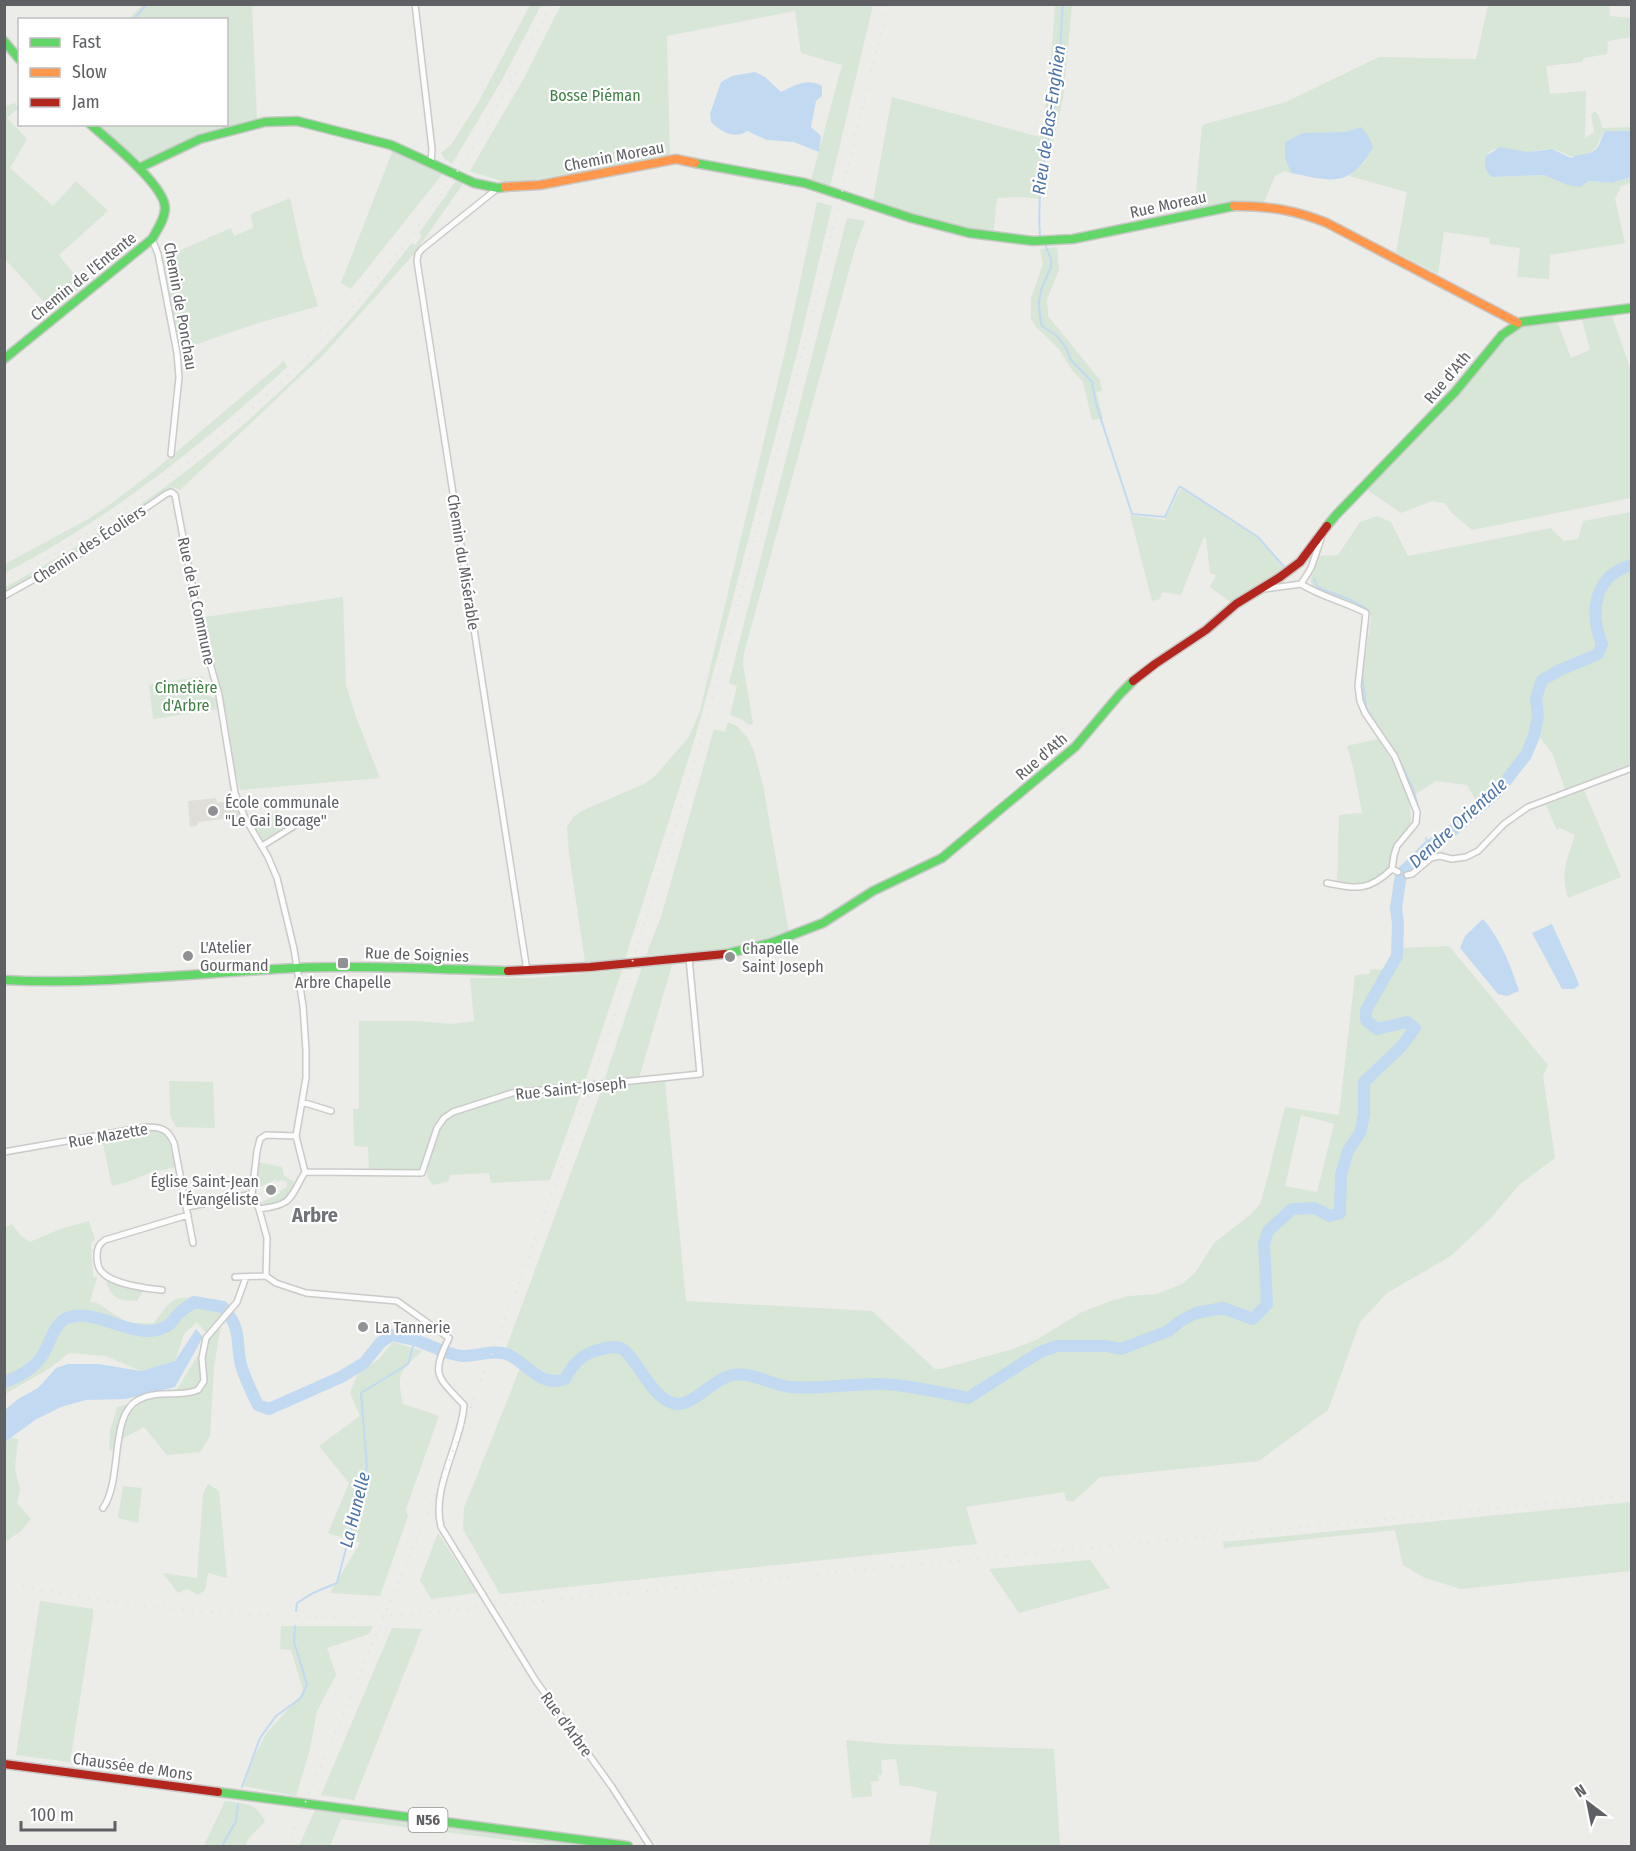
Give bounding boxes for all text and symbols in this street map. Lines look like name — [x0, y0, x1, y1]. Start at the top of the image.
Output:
legend — [18, 18, 228, 126]
text: Fast — [72, 31, 101, 53]
water label: Rieu de Bas-Enghien — [1028, 44, 1070, 196]
text: Slow — [72, 61, 107, 83]
park label: Bosse Piéman — [549, 86, 641, 105]
text: Jam — [72, 91, 100, 113]
street label: Chemin Moreau — [562, 137, 666, 176]
street label: Rue Moreau — [1128, 187, 1208, 222]
street label: Chemin de l'Entente — [27, 228, 140, 325]
street label: Chemin de Ponchau — [160, 241, 201, 371]
street label: Rue d'Ath — [1420, 347, 1475, 407]
street label: Chemin du Misérable — [443, 493, 484, 631]
street label: Chemin des Écoliers — [29, 501, 149, 588]
street label: Rue de la Commune — [174, 535, 219, 667]
park label: Cimetière d'Arbre — [155, 678, 217, 715]
street label: Rue d'Ath — [1012, 729, 1071, 784]
water label: Dendre Orientale — [1404, 773, 1512, 873]
place label: École communale "Le Gai Bocage" — [225, 793, 339, 830]
marker: École communale "Le Gai Bocage" — [206, 804, 220, 818]
place label: L'Atelier Gourmand — [200, 938, 269, 975]
place label: Chapelle Saint Joseph — [742, 939, 824, 976]
street label: Rue de Soignies — [365, 943, 469, 966]
marker: L'Atelier Gourmand — [181, 949, 195, 963]
marker: Chapelle Saint Joseph — [723, 950, 737, 964]
marker: Arbre Chapelle — [336, 956, 350, 970]
place label: Arbre Chapelle — [295, 973, 391, 992]
street label: Rue Saint-Joseph — [514, 1073, 628, 1104]
street label: Rue Mazette — [67, 1119, 149, 1152]
place label: Église Saint-Jean l'Évangéliste — [151, 1172, 259, 1209]
marker: Église Saint-Jean l'Évangéliste — [264, 1183, 278, 1197]
district label: Arbre — [291, 1203, 338, 1227]
place label: La Tannerie — [375, 1318, 450, 1337]
marker: La Tannerie — [356, 1320, 370, 1334]
water label: La Hunelle — [335, 1470, 375, 1550]
street label: Rue d'Arbre — [537, 1688, 597, 1761]
street label: Chaussée de Mons — [72, 1749, 194, 1784]
north arrow — [1558, 1773, 1618, 1833]
text: N — [1571, 1780, 1589, 1801]
scale bar — [21, 1794, 116, 1832]
text: 100 m — [30, 1804, 74, 1826]
road number: N56 — [408, 1808, 448, 1832]

